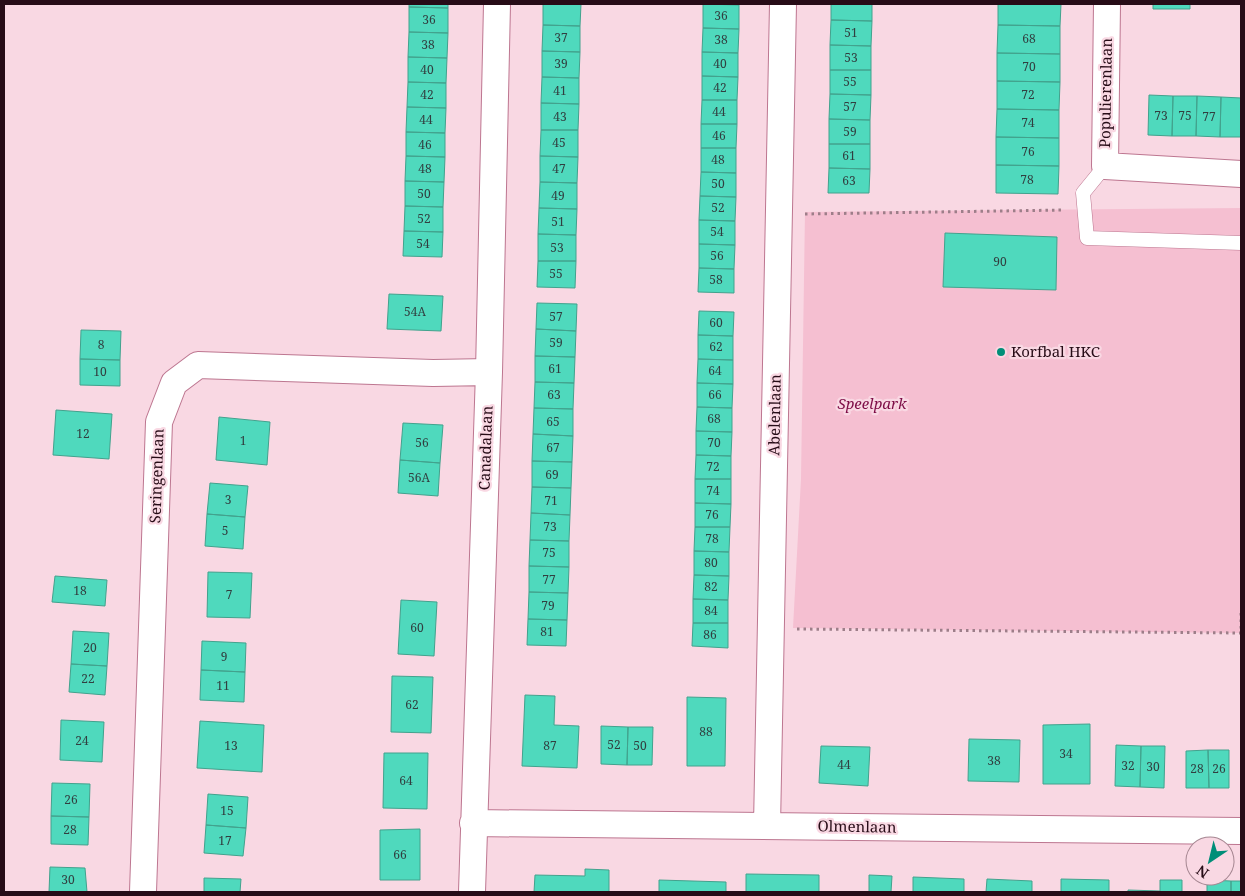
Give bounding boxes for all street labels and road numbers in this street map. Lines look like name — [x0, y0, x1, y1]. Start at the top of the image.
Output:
street label: Populierenlaan — [1094, 38, 1116, 148]
street label: Abelenlaan — [763, 374, 785, 456]
street label: Canadalaan — [474, 405, 496, 491]
street label: Seringenlaan — [144, 428, 168, 524]
street label: Olmenlaan — [817, 815, 897, 837]

